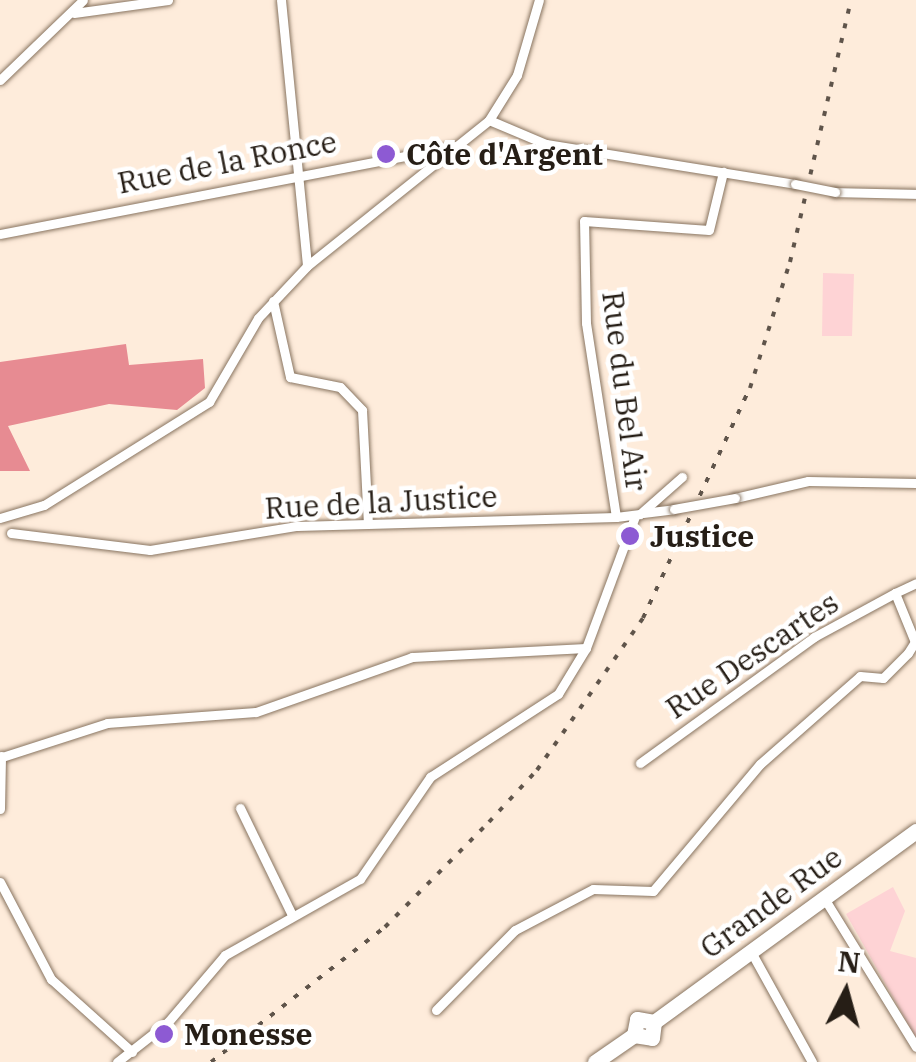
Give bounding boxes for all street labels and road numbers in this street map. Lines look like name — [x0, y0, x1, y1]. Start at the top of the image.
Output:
street label: Rue de la Ronce — [114, 123, 340, 201]
street label: Rue du Bel Air — [595, 289, 655, 493]
street label: Rue de la Justice — [264, 478, 498, 526]
street label: Rue Descartes — [659, 584, 845, 726]
street label: Grande Rue — [693, 839, 849, 965]

